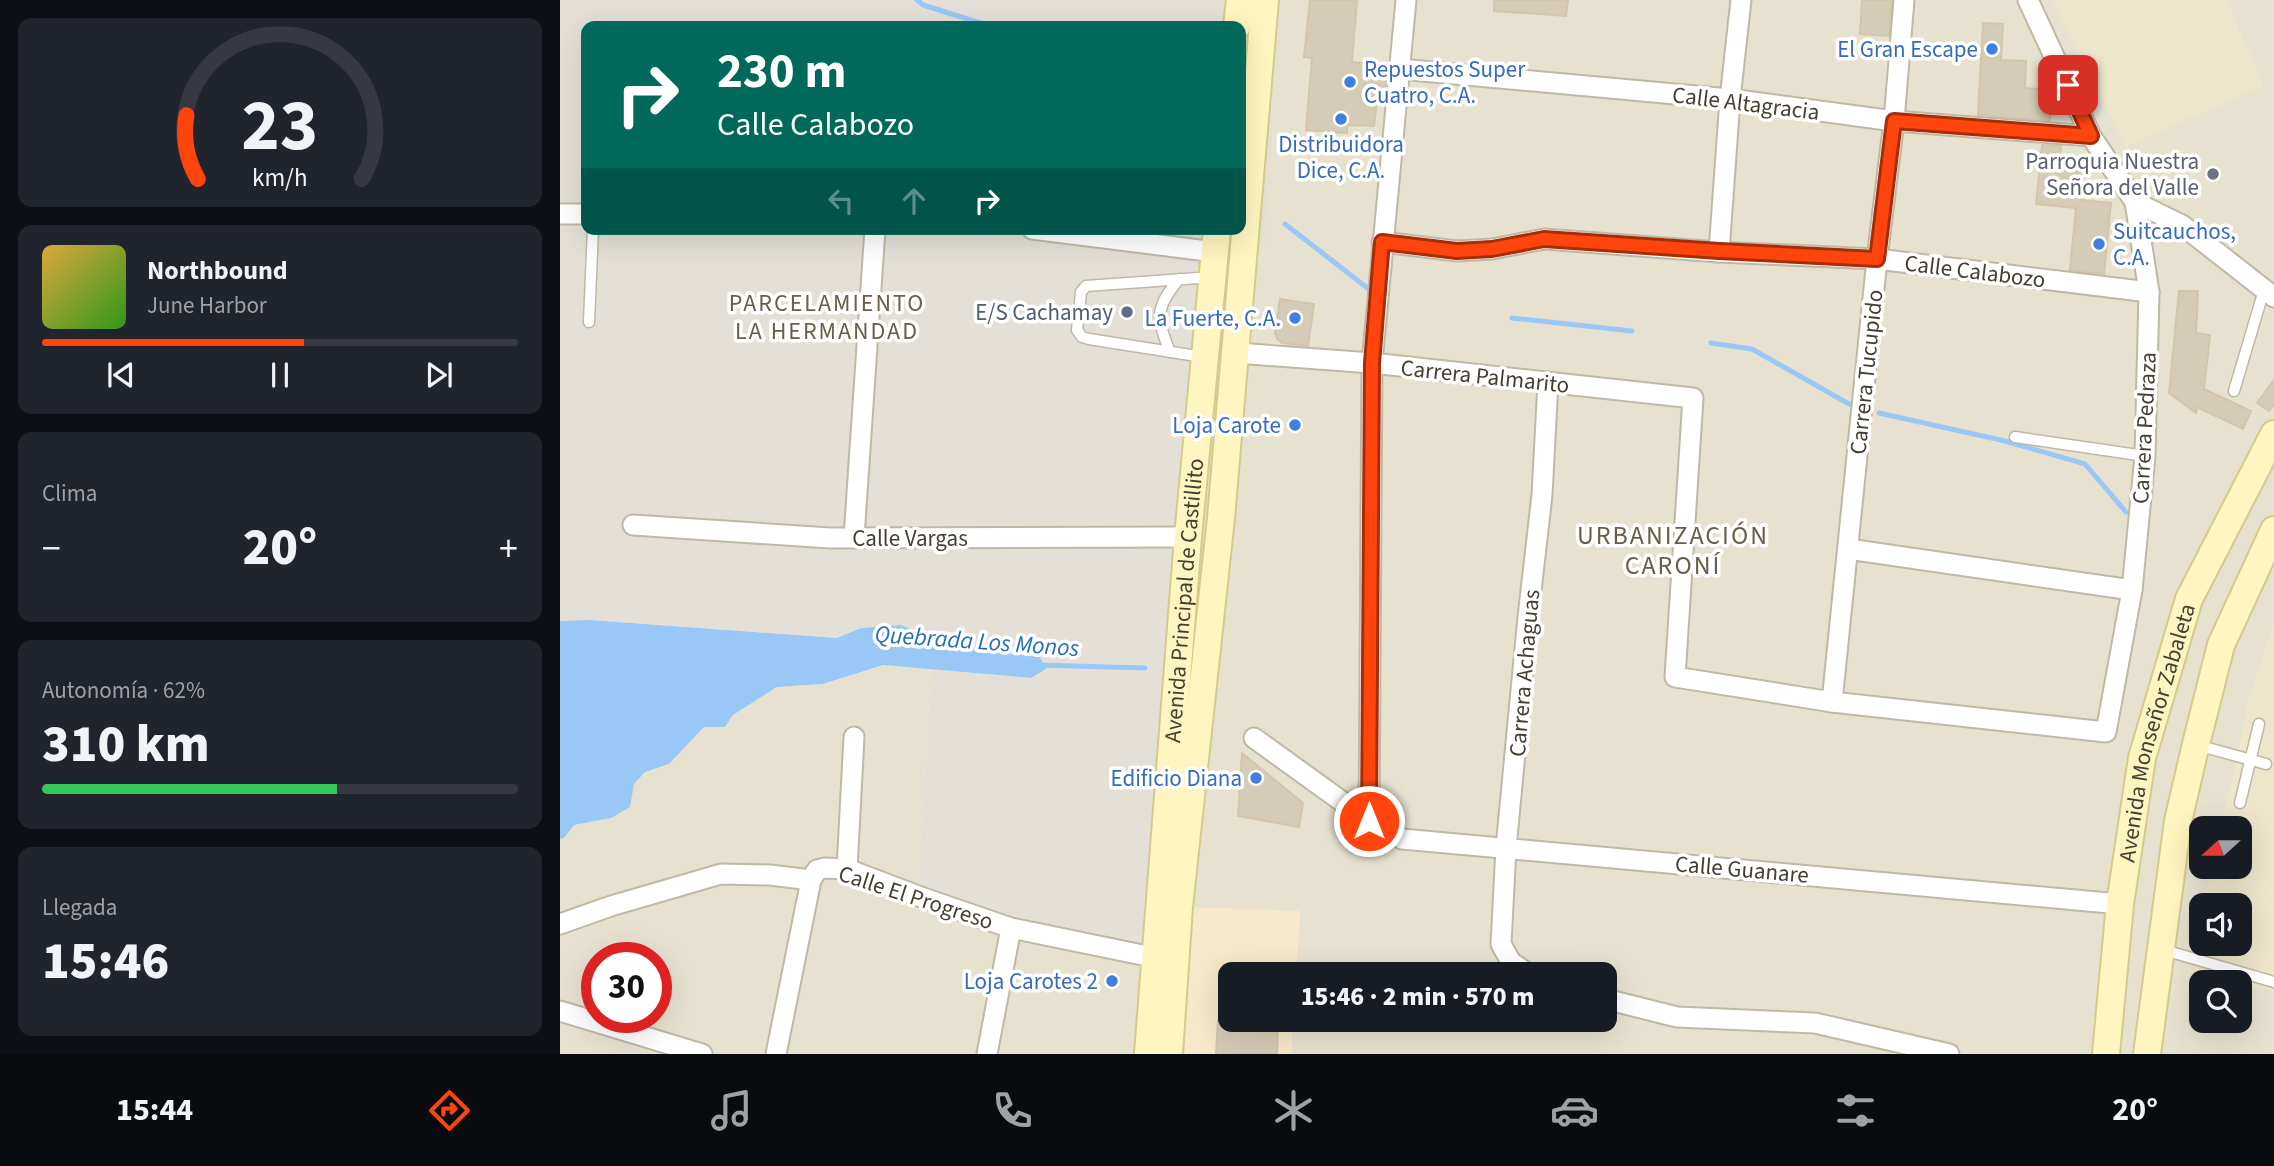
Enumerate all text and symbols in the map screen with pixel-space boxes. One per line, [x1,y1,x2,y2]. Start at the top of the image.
place label: El Gran Escape [1837,33,1978,66]
text: 230 m [717,37,846,107]
marker: El Gran Escape [1984,41,2000,57]
icon: right [602,49,693,140]
place label: Repuestos Super Cuatro, C.A. [1364,53,1526,112]
pin [2038,55,2098,115]
icon: arrive [2049,66,2087,104]
text: 23 [242,74,318,178]
marker: Repuestos Super Cuatro, C.A. [1342,74,1358,90]
street label: Calle Altagracia [1670,78,1821,129]
text: Calle Calabozo [717,102,914,148]
marker: Distribuidora Dice, C.A. [1333,111,1349,127]
place label: Distribuidora Dice, C.A. [1278,128,1404,187]
place label: Parroquia Nuestra Señora del Valle [2025,145,2199,204]
text: km/h [252,159,308,195]
marker: Parroquia Nuestra Señora del Valle [2205,166,2221,182]
icon: left [822,182,860,220]
icon: ahead [895,182,933,220]
icon: right [968,182,1006,220]
place label: Suitcauchos, C.A. [2113,215,2236,274]
marker: Suitcauchos, C.A. [2091,236,2107,252]
street label: Calle Calabozo [1903,246,2047,297]
text: Northbound [147,252,288,289]
district label: PARCELAMIENTO LA HERMANDAD [729,286,925,349]
street label: Carrera Tucupido [1841,288,1892,456]
text: June Harbor [147,289,267,322]
place label: E/S Cachamay [975,296,1113,329]
place label: La Fuerte, C.A. [1144,302,1281,335]
marker: E/S Cachamay [1119,304,1135,320]
marker: La Fuerte, C.A. [1287,310,1303,326]
street label: Carrera Palmarito [1399,351,1571,402]
street label: Carrera Pedraza [2124,351,2165,505]
icon: previous [102,356,140,394]
icon: pause [261,356,299,394]
icon: next [420,356,458,394]
place label: Loja Carote [1172,409,1281,442]
marker: Loja Carote [1287,417,1303,433]
street label: Avenida Principal de Castillito [1156,457,1212,744]
text: Clima [42,477,97,510]
text: 20° [243,511,317,585]
district label: URBANIZACIÓN CARONÍ [1577,517,1769,584]
text: − [42,522,61,576]
text: + [499,522,518,576]
street label: Calle Vargas [852,522,968,555]
street label: Carrera Achaguas [1501,588,1548,758]
street label: Avenida Monseñor Zabaleta [2111,599,2204,865]
water label: Quebrada Los Monos [874,617,1081,666]
text: Autonomía · 62% [42,674,205,707]
text: 310 km [42,708,210,782]
place label: Edificio Diana [1111,762,1242,795]
marker: Edificio Diana [1248,770,1264,786]
position arrow [1332,784,1406,858]
north arrow [2189,816,2252,878]
map controls [2189,816,2252,1033]
street label: Calle Guanare [1674,847,1810,892]
street label: Calle El Progreso [834,857,998,938]
text: Llegada [42,891,117,924]
button: sound [2189,893,2252,956]
text: 15:46 [42,925,169,999]
speed limit sign: 30 [581,942,672,1033]
place label: Loja Carotes 2 [964,965,1098,998]
button: search [2189,970,2252,1033]
marker: Loja Carotes 2 [1104,973,1120,989]
text: 15:46 · 2 min · 570 m [1301,978,1534,1015]
icon: directions [425,1086,474,1135]
icon: music [707,1086,756,1135]
icon: phone [988,1086,1037,1135]
icon: climate [1269,1086,1318,1135]
icon: car [1550,1086,1599,1135]
icon: filters [1831,1086,1880,1135]
text: 15:44 [116,1087,193,1133]
text: 20° [2112,1087,2158,1133]

